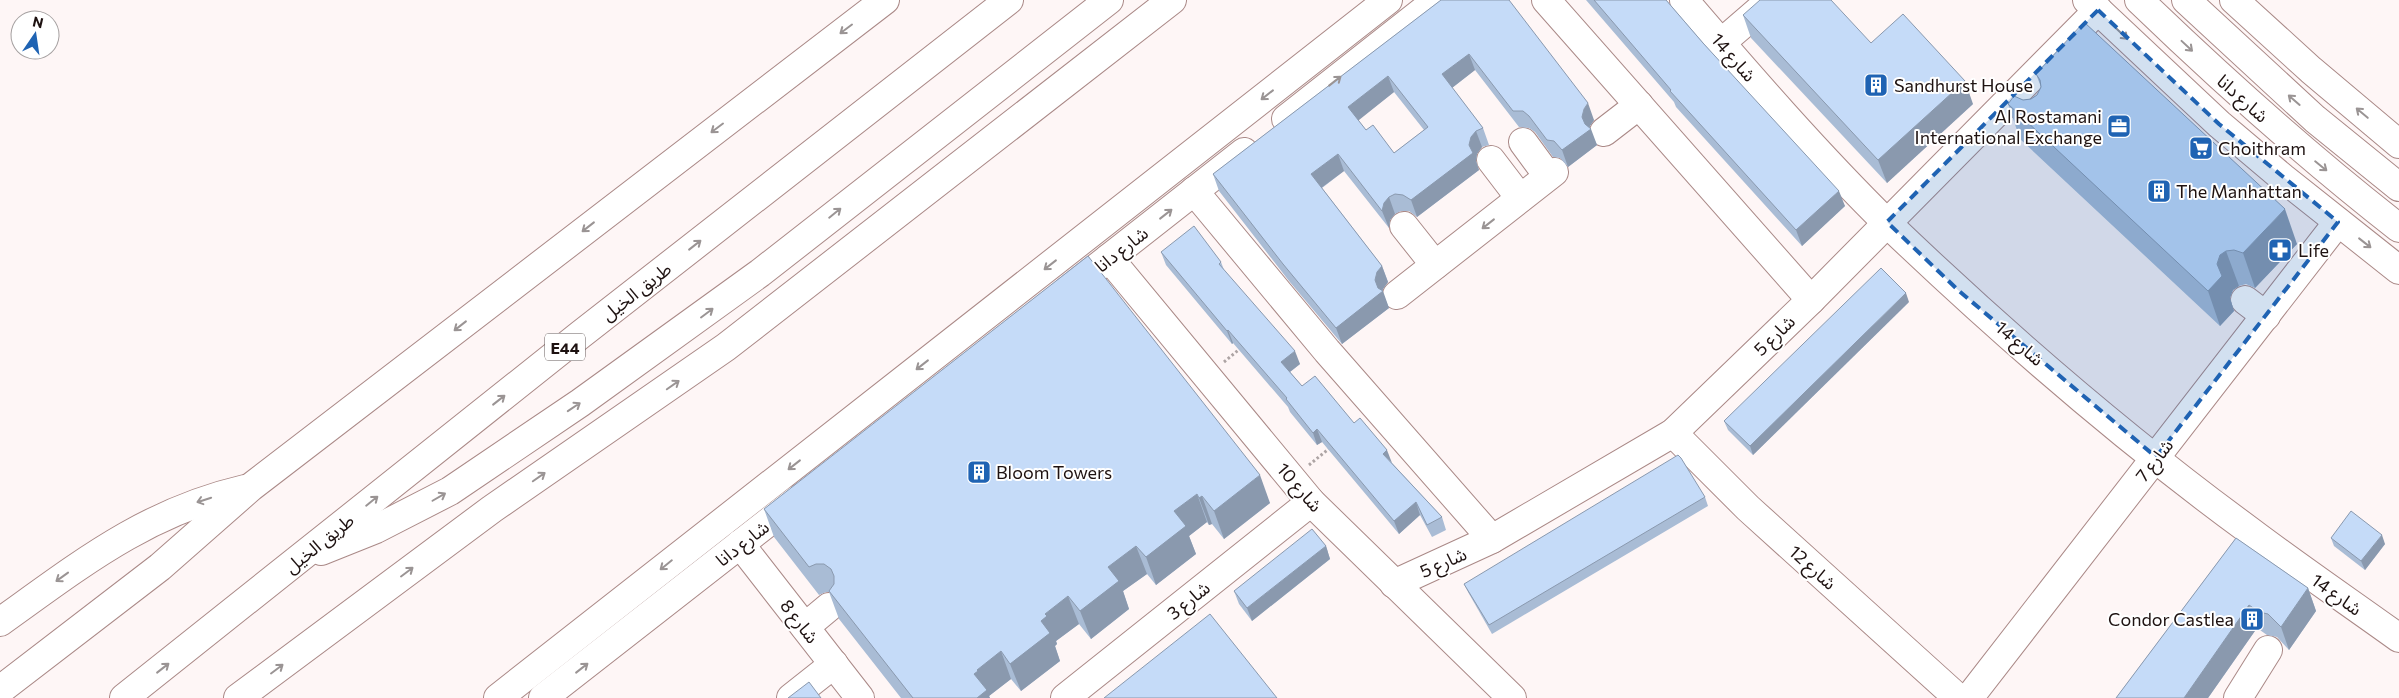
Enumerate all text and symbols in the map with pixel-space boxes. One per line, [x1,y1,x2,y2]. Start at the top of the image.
north arrow [10,10,60,60]
text: N [31,12,45,31]
one-way arrow [840,24,853,35]
street label: شارع 14 [1704,28,1761,88]
one-way arrow [2116,28,2129,40]
one-way arrow [2180,40,2193,52]
street label: شارع دانا [2210,69,2273,130]
building icon: Sandhurst House [1863,72,1889,98]
place label: Sandhurst House [1894,74,2033,96]
one-way arrow [1328,75,1341,86]
one-way arrow [1260,90,1274,100]
one-way arrow [2288,95,2301,106]
place label: Al Rostamani International Exchange [1915,105,2102,148]
one-way arrow [2355,107,2368,118]
office icon: Al Rostamani International Exchange [2106,113,2132,139]
one-way arrow [711,122,724,133]
supermarket icon: Choithram [2188,135,2214,161]
place label: Choithram [2218,137,2306,159]
one-way arrow [2314,160,2327,171]
building icon: The Manhattan [2146,178,2172,204]
place label: The Manhattan [2176,180,2302,202]
one-way arrow [828,208,841,219]
one-way arrow [1159,208,1172,219]
one-way arrow [1482,218,1495,229]
one-way arrow [582,221,595,232]
street label: شارع دانا [1090,221,1154,280]
pharmacy icon: Life [2267,237,2293,263]
one-way arrow [2358,237,2371,248]
one-way arrow [688,239,701,250]
place label: Life [2298,239,2329,261]
street label: طريق الخيل [597,257,676,326]
one-way arrow [1043,260,1057,270]
one-way arrow [700,307,713,318]
street label: شارع 5 [1749,310,1802,363]
street label: شارع 14 [1989,316,2049,373]
one-way arrow [454,321,467,332]
road number: E44 [545,334,585,361]
one-way arrow [915,360,929,370]
one-way arrow [665,379,679,390]
one-way arrow [492,394,505,405]
one-way arrow [567,402,581,412]
street label: شارع 7 [2131,434,2181,488]
street label: شارع 10 [1270,458,1327,519]
building icon: Bloom Towers [966,459,992,485]
one-way arrow [788,460,801,471]
place label: Bloom Towers [996,461,1112,483]
one-way arrow [532,472,546,482]
one-way arrow [431,492,446,501]
one-way arrow [365,495,378,506]
one-way arrow [197,496,213,506]
street label: طريق الخيل [280,509,359,578]
street label: شارع دانا [711,515,775,574]
street label: شارع 12 [1782,540,1841,597]
street label: شارع 5 [1416,542,1471,586]
one-way arrow [660,560,673,571]
one-way arrow [400,566,413,577]
street label: شارع 14 [2305,568,2367,623]
one-way arrow [55,572,69,582]
street label: شارع 3 [1162,576,1216,627]
street label: شارع 8 [773,595,824,650]
building icon: Condor Castlea [2239,606,2265,632]
place label: Condor Castlea [2108,608,2234,630]
one-way arrow [156,662,169,673]
one-way arrow [575,663,588,674]
one-way arrow [270,664,284,674]

